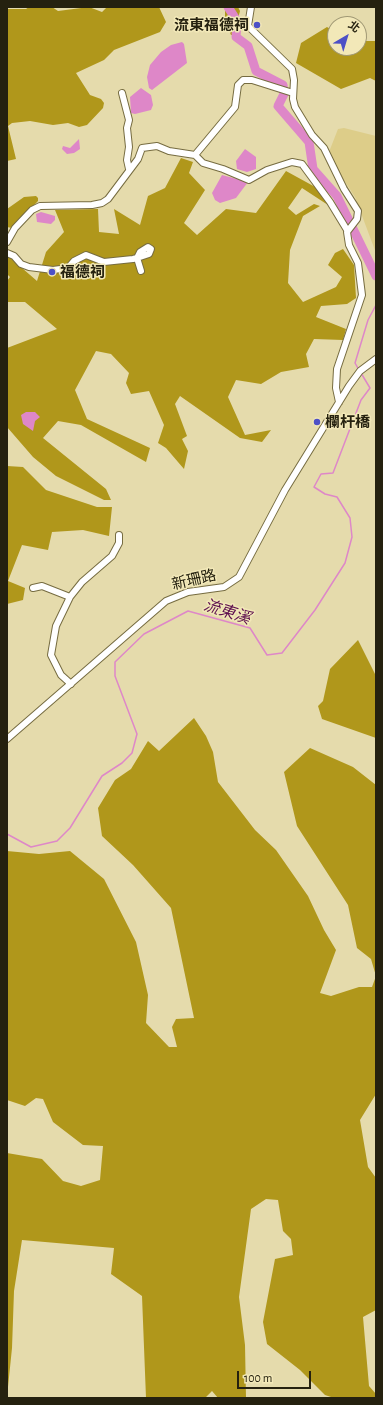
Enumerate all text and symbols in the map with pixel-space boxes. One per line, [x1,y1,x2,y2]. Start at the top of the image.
place label: 流東福德祠 [174,16,249,34]
north arrow [327,16,367,56]
text: 北 [346,19,362,35]
marker: 流東福德祠 [252,20,262,30]
place label: 福德祠 [60,263,105,281]
marker: 福德祠 [47,267,57,277]
place label: 欄杆橋 [325,413,370,431]
marker: 欄杆橋 [312,417,322,427]
street label: 新珊路 [170,566,218,594]
water label: 流東溪 [201,595,253,629]
scale bar [239,1363,313,1389]
text: 100 m [244,1372,272,1384]

